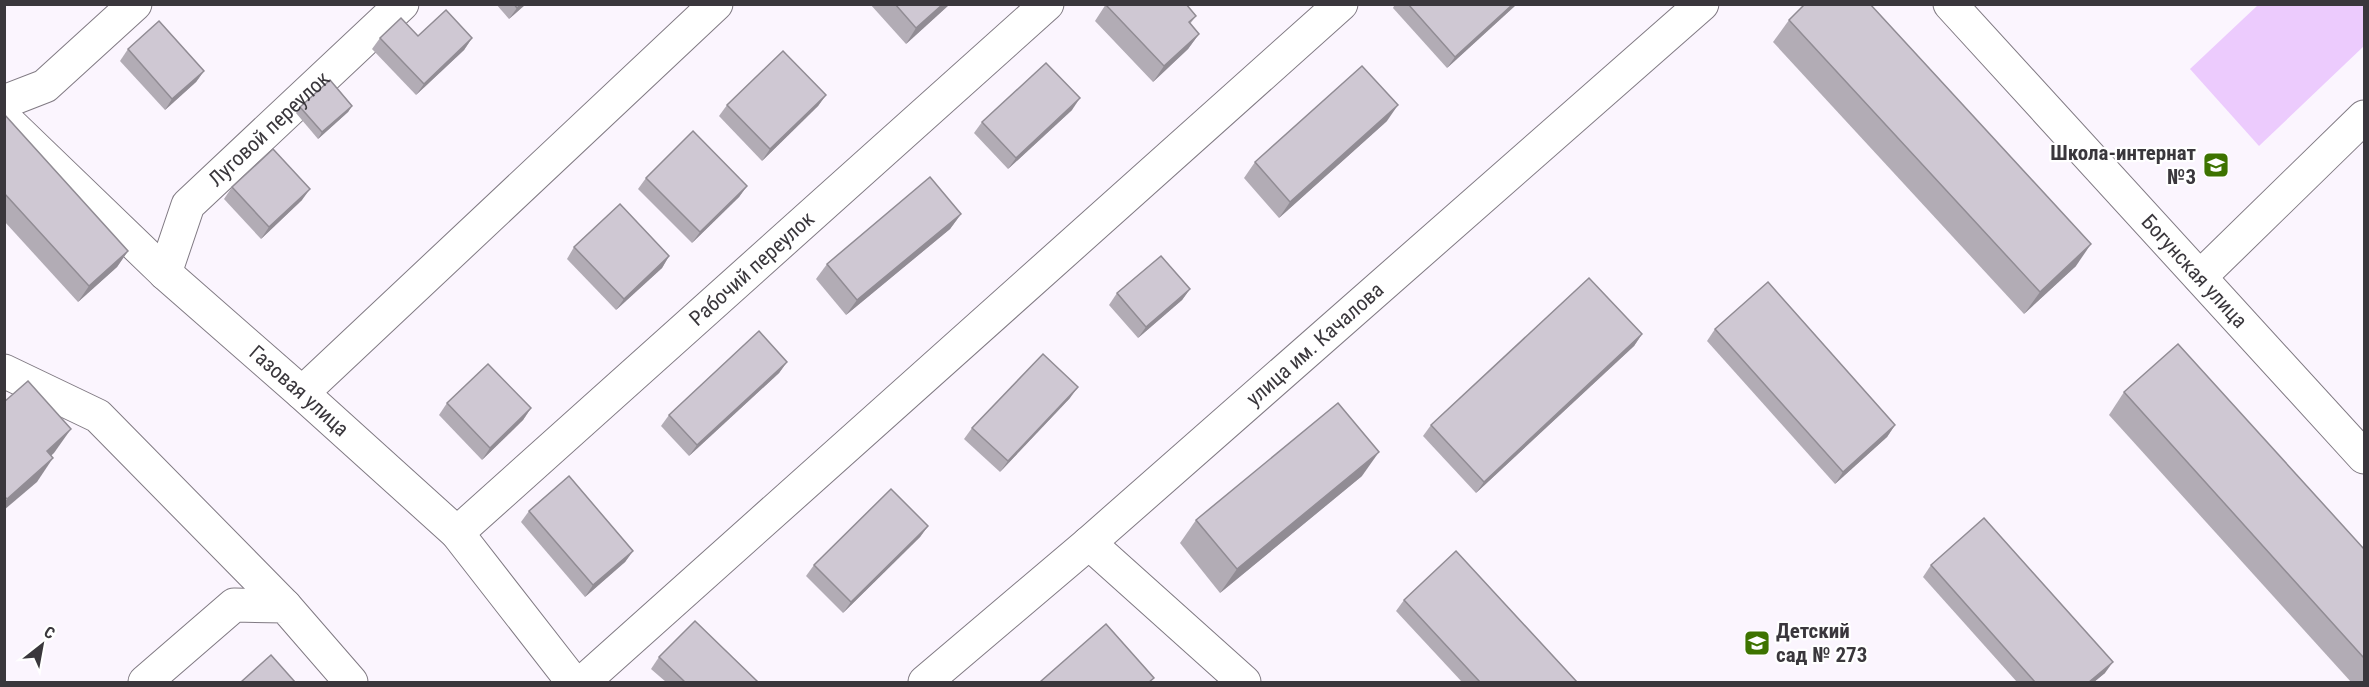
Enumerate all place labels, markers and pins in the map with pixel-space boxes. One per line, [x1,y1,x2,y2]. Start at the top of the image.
place label: Школа-интернат №3 [2050,141,2196,189]
school or university icon: Школа-интернат №3 [2201,150,2231,180]
place label: Детский сад № 273 [1776,619,1867,667]
school or university icon: Детский сад № 273 [1742,628,1772,658]

